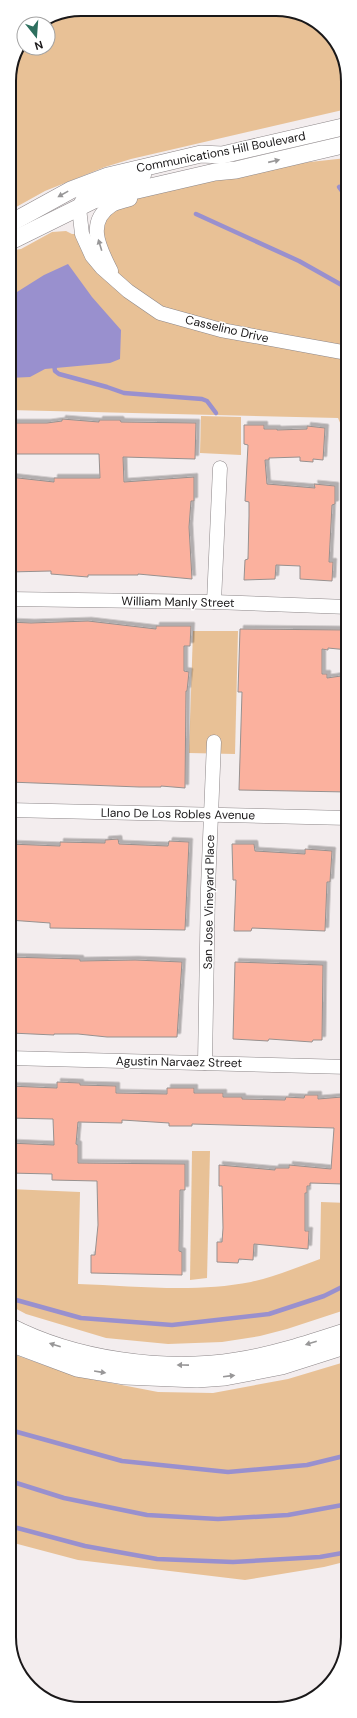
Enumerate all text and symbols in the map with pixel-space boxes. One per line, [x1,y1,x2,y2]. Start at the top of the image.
north arrow [16,16,56,56]
text: N [33,38,45,53]
street label: Communications Hill Boulevard [135,128,307,176]
one-way arrow [268,158,281,164]
one-way arrow [58,191,69,197]
one-way arrow [97,239,103,251]
street label: Casselino Drive [184,312,270,346]
street label: William Manly Street [121,593,235,611]
street label: Llano De Los Robles Avenue [101,805,255,823]
street label: San Jose Vineyard Place [200,834,218,969]
street label: Agustin Narvaez Street [116,1053,243,1071]
one-way arrow [304,1340,316,1346]
one-way arrow [49,1341,61,1347]
one-way arrow [176,1362,189,1368]
one-way arrow [94,1369,106,1375]
one-way arrow [223,1373,235,1379]

